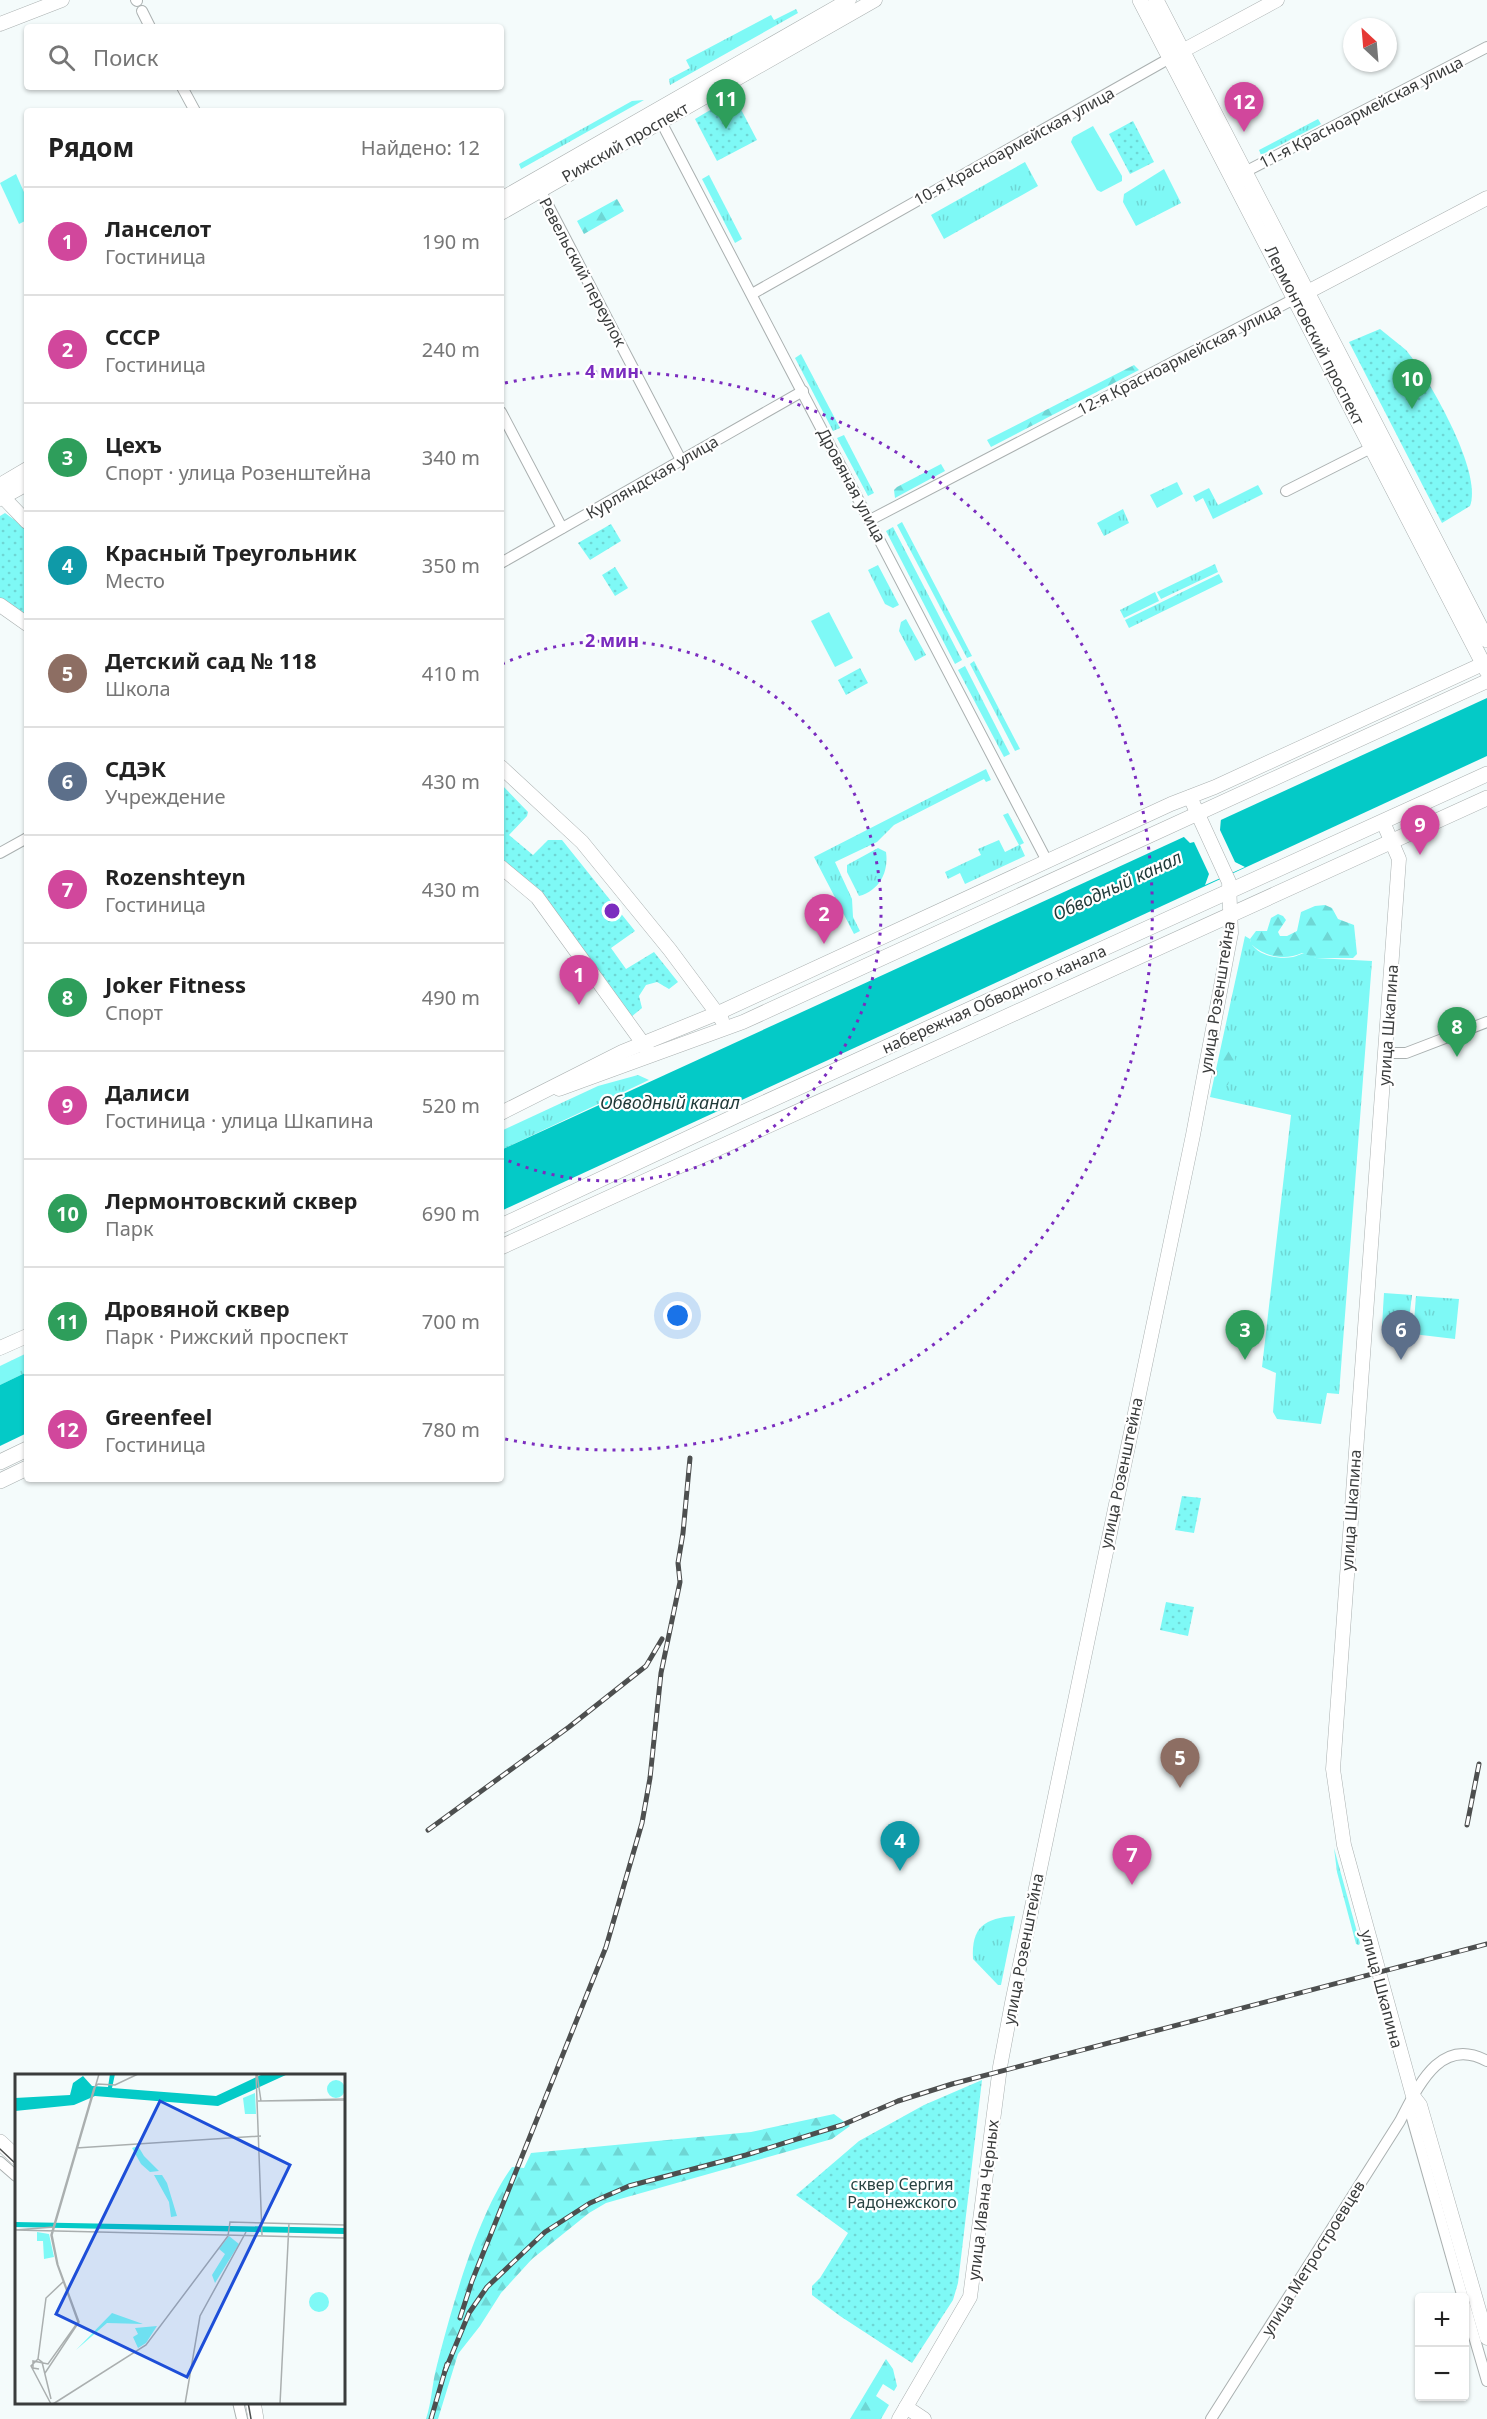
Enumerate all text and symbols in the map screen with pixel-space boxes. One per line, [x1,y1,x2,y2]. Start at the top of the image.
north arrow [1343,18,1397,72]
search box [24,24,504,90]
icon: search [45,41,78,74]
text: Поиск [93,42,158,72]
street label: 11-я Красноармейская улица [1255,51,1467,173]
pin: 11 [706,80,746,129]
street label: 10-я Красноармейская улица [910,82,1118,210]
pin: 12 [1224,82,1264,132]
street label: Рижский проспект [558,96,693,187]
text: Рядом [48,129,134,165]
text: Найдено: 12 [361,134,480,161]
street label: Ревельский переулок [534,194,632,351]
text: Ланселот [105,213,211,243]
text: 1 [62,228,73,255]
text: 190 m [422,228,480,255]
street label: Лермонтовский проспект [1260,241,1370,429]
text: Гостиница [105,243,206,270]
street label: 12-я Красноармейская улица [1073,298,1285,420]
text: СССР [105,321,160,351]
text: 2 [62,336,73,363]
text: 240 m [422,336,480,363]
text: Гостиница [105,351,206,378]
text: 4 мин [585,359,639,383]
pin: 10 [1392,360,1432,409]
street label: Дровяная улица [813,424,891,546]
text: Цехъ [105,429,162,459]
street label: Курляндская улица [582,430,722,524]
text: 3 [62,444,73,471]
text: 340 m [422,444,480,471]
text: Спорт · улица Розенштейна [105,459,371,486]
text: Красный Треугольник [105,537,357,567]
text: 4 [62,552,73,579]
text: 350 m [422,552,480,579]
text: Место [105,567,165,594]
text: 2 мин [585,628,639,652]
text: Детский сад № 118 [105,645,317,675]
text: 5 [62,660,73,687]
text: 410 m [422,660,480,687]
text: Школа [105,675,171,702]
text: СДЭК [105,753,166,783]
text: 6 [62,768,73,795]
text: 430 m [422,768,480,795]
text: Учреждение [105,783,226,810]
pin: 9 [1400,806,1440,855]
water label: Обводный канал [1049,845,1185,925]
text: Rozenshteyn [105,861,246,891]
text: 7 [62,876,73,903]
text: 430 m [422,876,480,903]
text: Гостиница [105,891,206,918]
pin: 2 [804,894,844,944]
centre of rings [602,901,622,921]
street label: улица Розенштейна [1194,919,1240,1075]
street label: набережная Обводного канала [878,939,1110,1059]
pin: 1 [560,956,598,1005]
street label: улица Шкапина [1373,964,1403,1086]
text: Joker Fitness [105,969,246,999]
text: 8 [62,984,73,1011]
text: 490 m [422,984,480,1011]
text: Спорт [105,999,163,1026]
pin: 8 [1438,1008,1476,1057]
text: Далиси [105,1077,190,1107]
water label: Обводный канал [600,1090,740,1114]
text: 9 [62,1092,73,1119]
text: 520 m [422,1092,480,1119]
text: Гостиница · улица Шкапина [105,1107,374,1134]
text: Лермонтовский сквер [105,1185,358,1215]
text: 10 [56,1200,79,1227]
text: 690 m [422,1200,480,1227]
text: Парк [105,1215,154,1242]
text: Дровяной сквер [105,1293,290,1323]
your location [663,1301,692,1330]
text: 11 [56,1308,79,1335]
text: 700 m [422,1308,480,1335]
pin: 3 [1226,1310,1264,1360]
pin: 6 [1382,1310,1420,1360]
text: Парк · Рижский проспект [105,1323,348,1350]
street label: улица Розенштейна [1094,1395,1148,1551]
text: Greenfeel [105,1401,212,1431]
text: 12 [56,1416,79,1443]
text: 780 m [422,1416,480,1443]
text: Гостиница [105,1431,206,1458]
street label: улица Шкапина [1336,1449,1366,1571]
pin: 5 [1160,1738,1200,1788]
pin: 4 [880,1822,920,1871]
pin: 7 [1112,1836,1152,1885]
street label: улица Розенштейна [998,1871,1048,2027]
street label: улица Шкапина [1356,1927,1408,2051]
inset map [15,2074,345,2404]
street label: улица Ивана Черных [962,2118,1004,2282]
park label: сквер Сергия Радонежского [847,2173,957,2213]
street label: улица Метростроевцев [1256,2176,1370,2340]
map controls [1415,2293,1469,2401]
button: + [1415,2293,1469,2347]
button: − [1415,2347,1469,2401]

